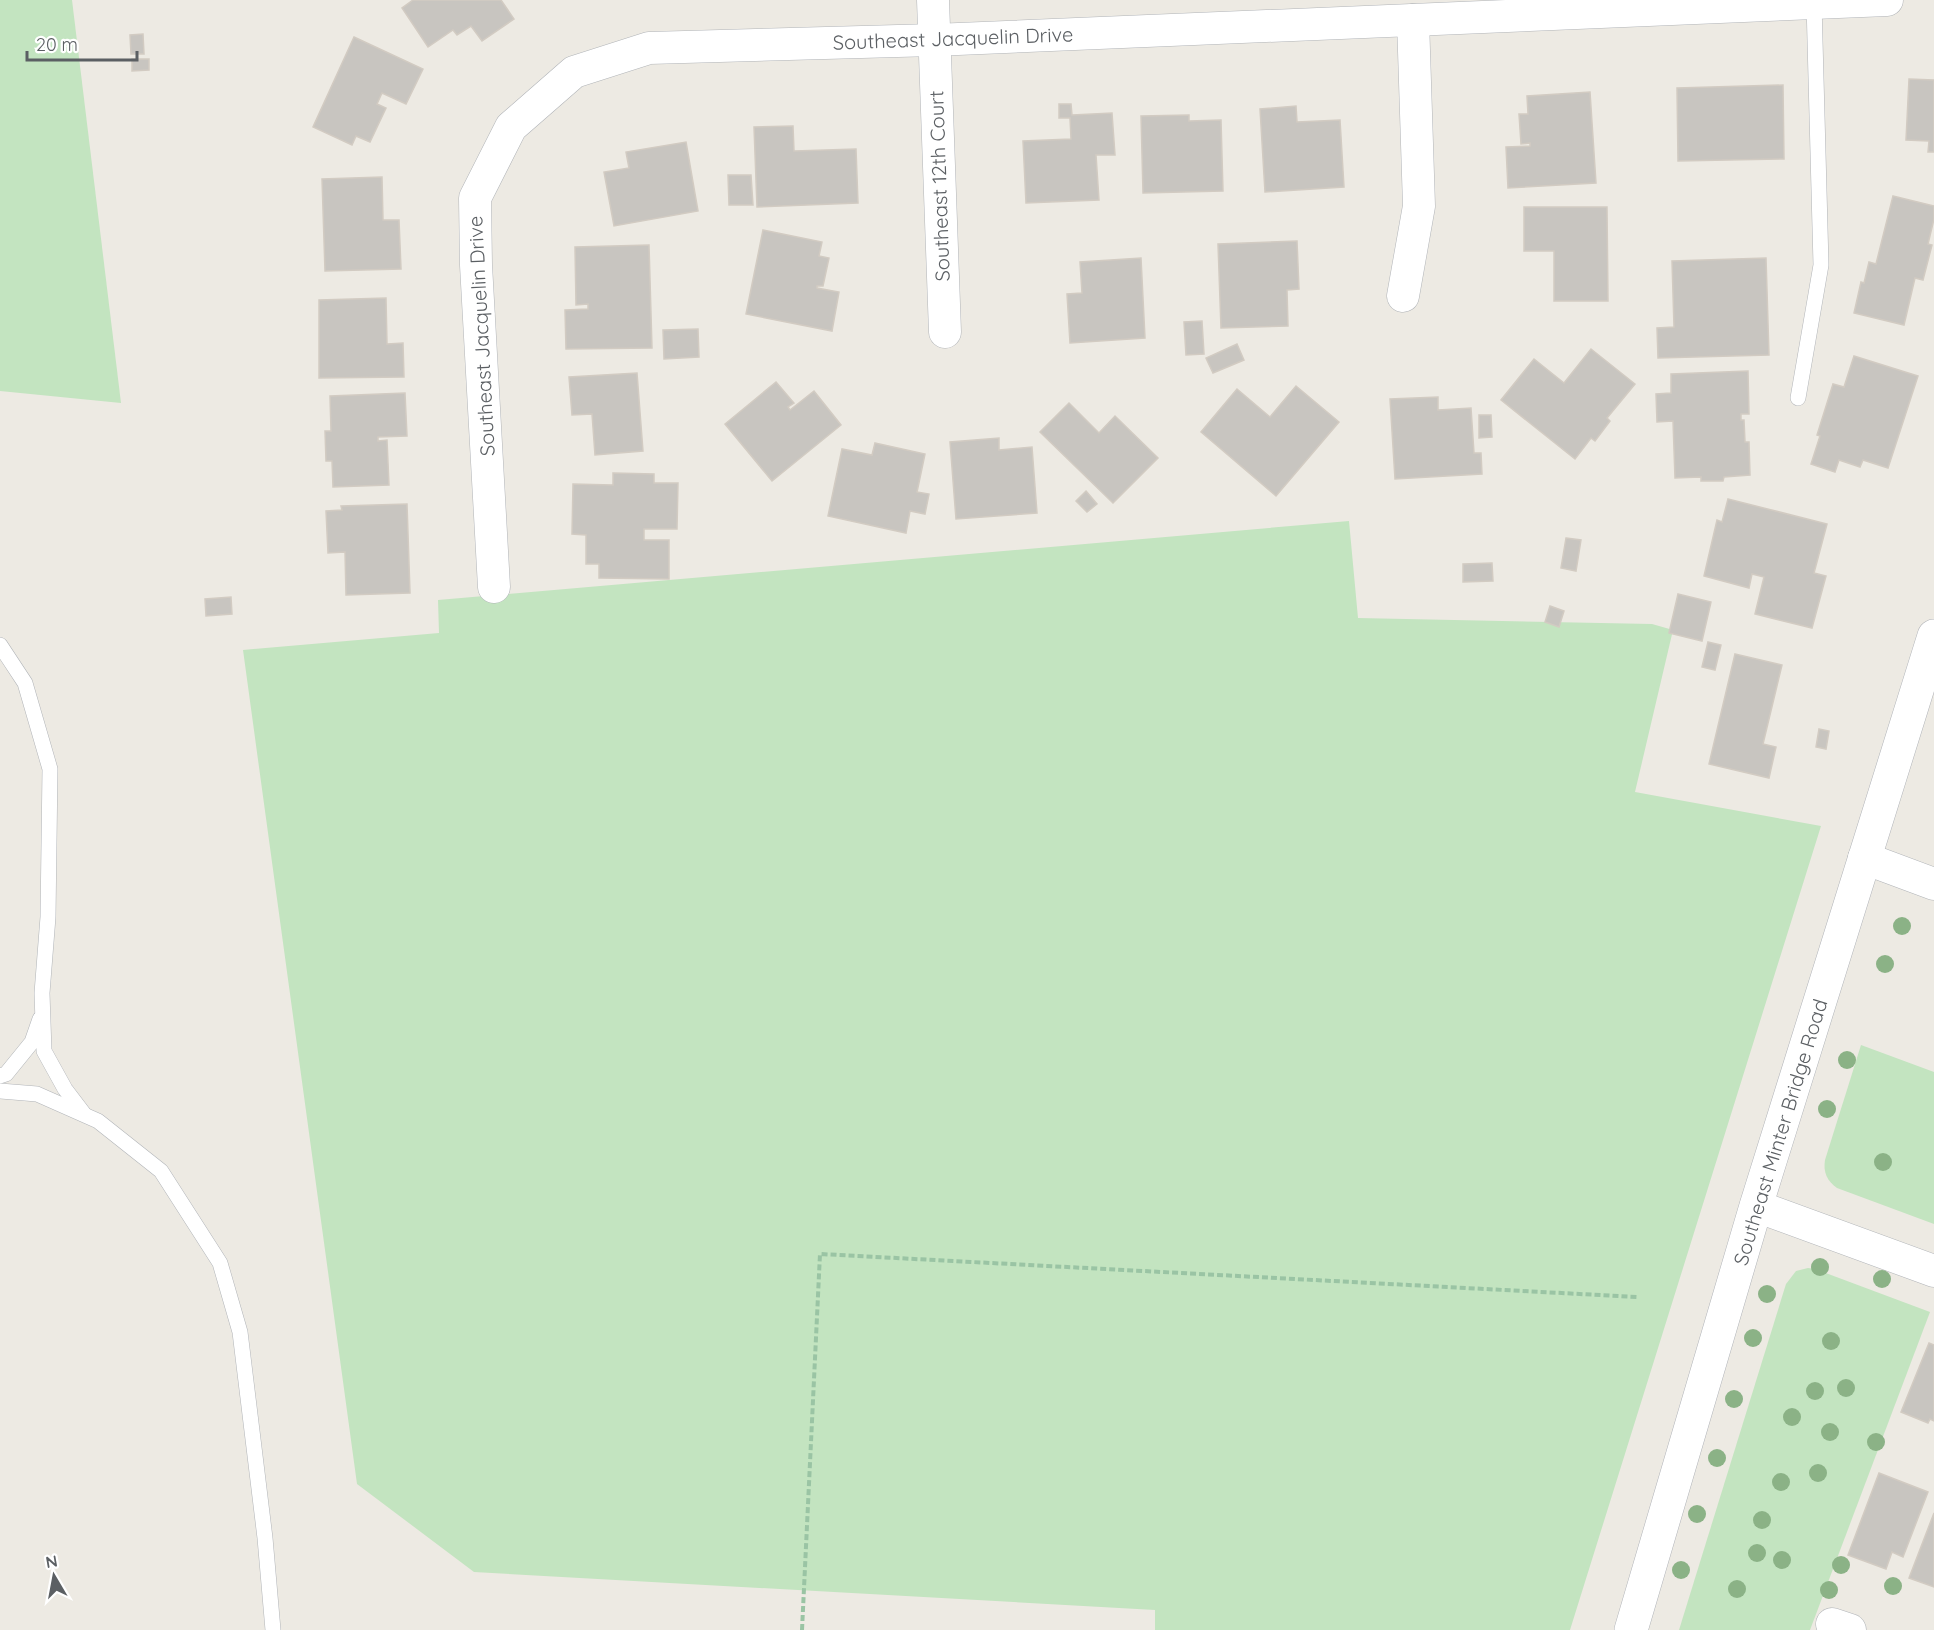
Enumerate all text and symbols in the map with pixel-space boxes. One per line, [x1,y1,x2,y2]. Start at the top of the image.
street label: Southeast Jacquelin Drive [832,21,1074,55]
scale bar [27,24,136,62]
text: 20 m [36,33,78,56]
street label: Southeast 12th Court [923,90,955,282]
street label: Southeast Jacquelin Drive [462,215,500,457]
street label: Southeast Minter Bridge Road [1728,996,1832,1268]
north arrow [24,1546,84,1606]
text: N [44,1550,59,1572]

